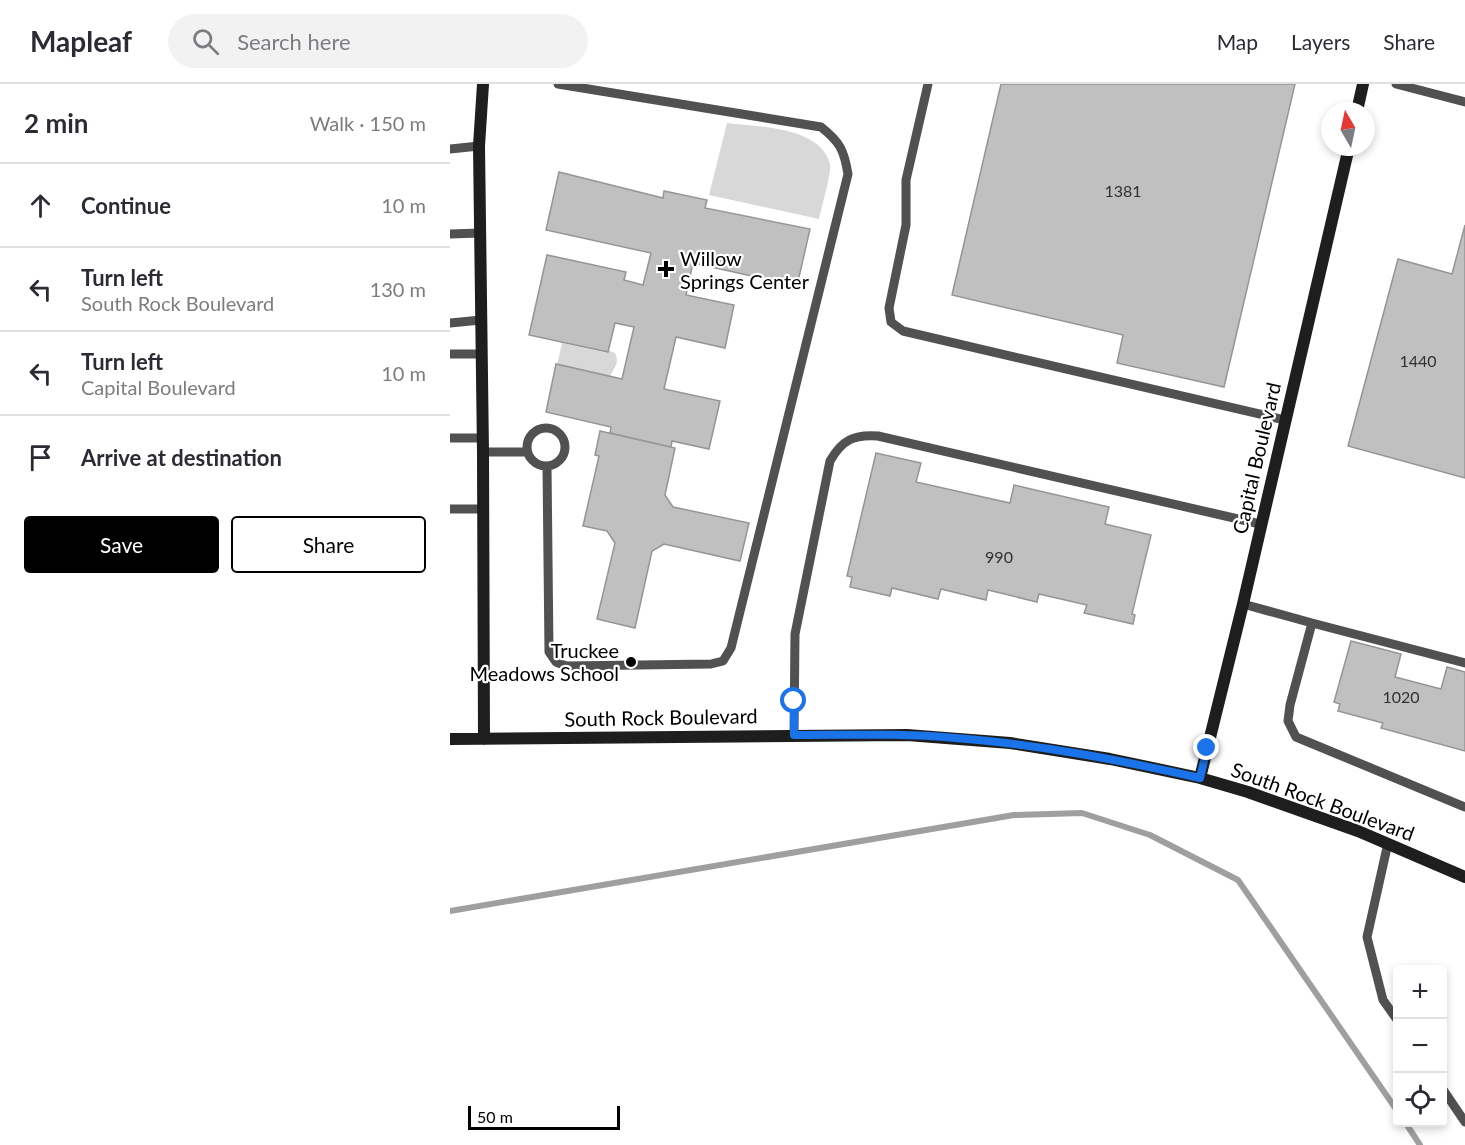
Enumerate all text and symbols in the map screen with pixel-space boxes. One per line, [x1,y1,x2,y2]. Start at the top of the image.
search box [168,14,588,68]
text: Mapleaf [30,24,132,58]
icon: search [189,25,222,58]
text: Search here [237,28,351,55]
text: Map [1217,29,1258,54]
text: Layers [1291,29,1350,54]
text: Share [1383,29,1435,54]
north arrow [1321,102,1375,156]
text: 2 min [24,107,88,139]
text: Walk · 150 m [310,111,426,135]
house number: 1381 [1104,181,1142,200]
icon: ahead [24,189,57,222]
text: Continue [81,192,171,219]
text: 10 m [381,193,426,217]
place label: Willow Springs Center [680,246,810,293]
marker: Willow Springs Center [657,260,675,278]
text: Turn left [81,264,163,291]
icon: left [24,273,57,306]
text: 130 m [370,277,426,301]
text: South Rock Boulevard [81,291,274,315]
text: Turn left [81,348,163,375]
house number: 1440 [1399,351,1437,370]
icon: left [24,357,57,390]
text: 10 m [381,361,426,385]
text: Capital Boulevard [81,375,236,399]
street label: Capital Boulevard [1227,380,1285,536]
icon: arrive [24,441,57,474]
text: Arrive at destination [81,444,282,471]
button: Save [24,516,219,573]
button: Share [231,516,426,573]
house number: 990 [985,547,1013,566]
place label: Truckee Meadows School [470,638,619,685]
marker: Truckee Meadows School [624,655,638,669]
route start [780,687,806,713]
house number: 1020 [1382,687,1420,706]
street label: South Rock Boulevard [564,703,758,731]
route end [1193,734,1219,760]
street label: South Rock Boulevard [1228,757,1418,845]
map controls [1393,965,1447,1127]
button: + [1393,965,1447,1019]
button: − [1393,1019,1447,1073]
button: locate [1393,1073,1447,1127]
scale bar [468,1103,620,1130]
text: 50 m [477,1107,513,1126]

